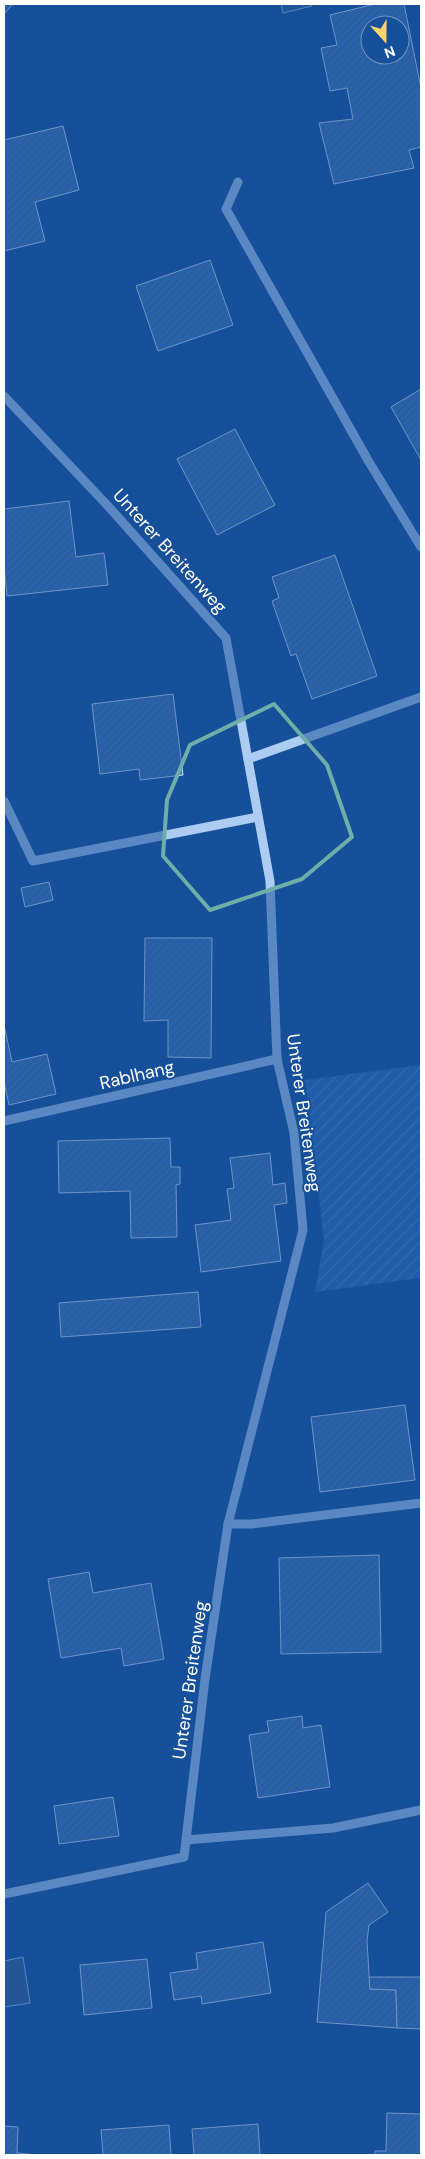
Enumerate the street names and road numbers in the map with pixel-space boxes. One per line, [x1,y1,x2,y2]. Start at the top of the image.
street label: Unterer Breitenweg [108,484,232,618]
street label: Unterer Breitenweg [281,1032,327,1194]
street label: Rablhang [97,1055,177,1095]
street label: Unterer Breitenweg [167,1599,213,1761]

